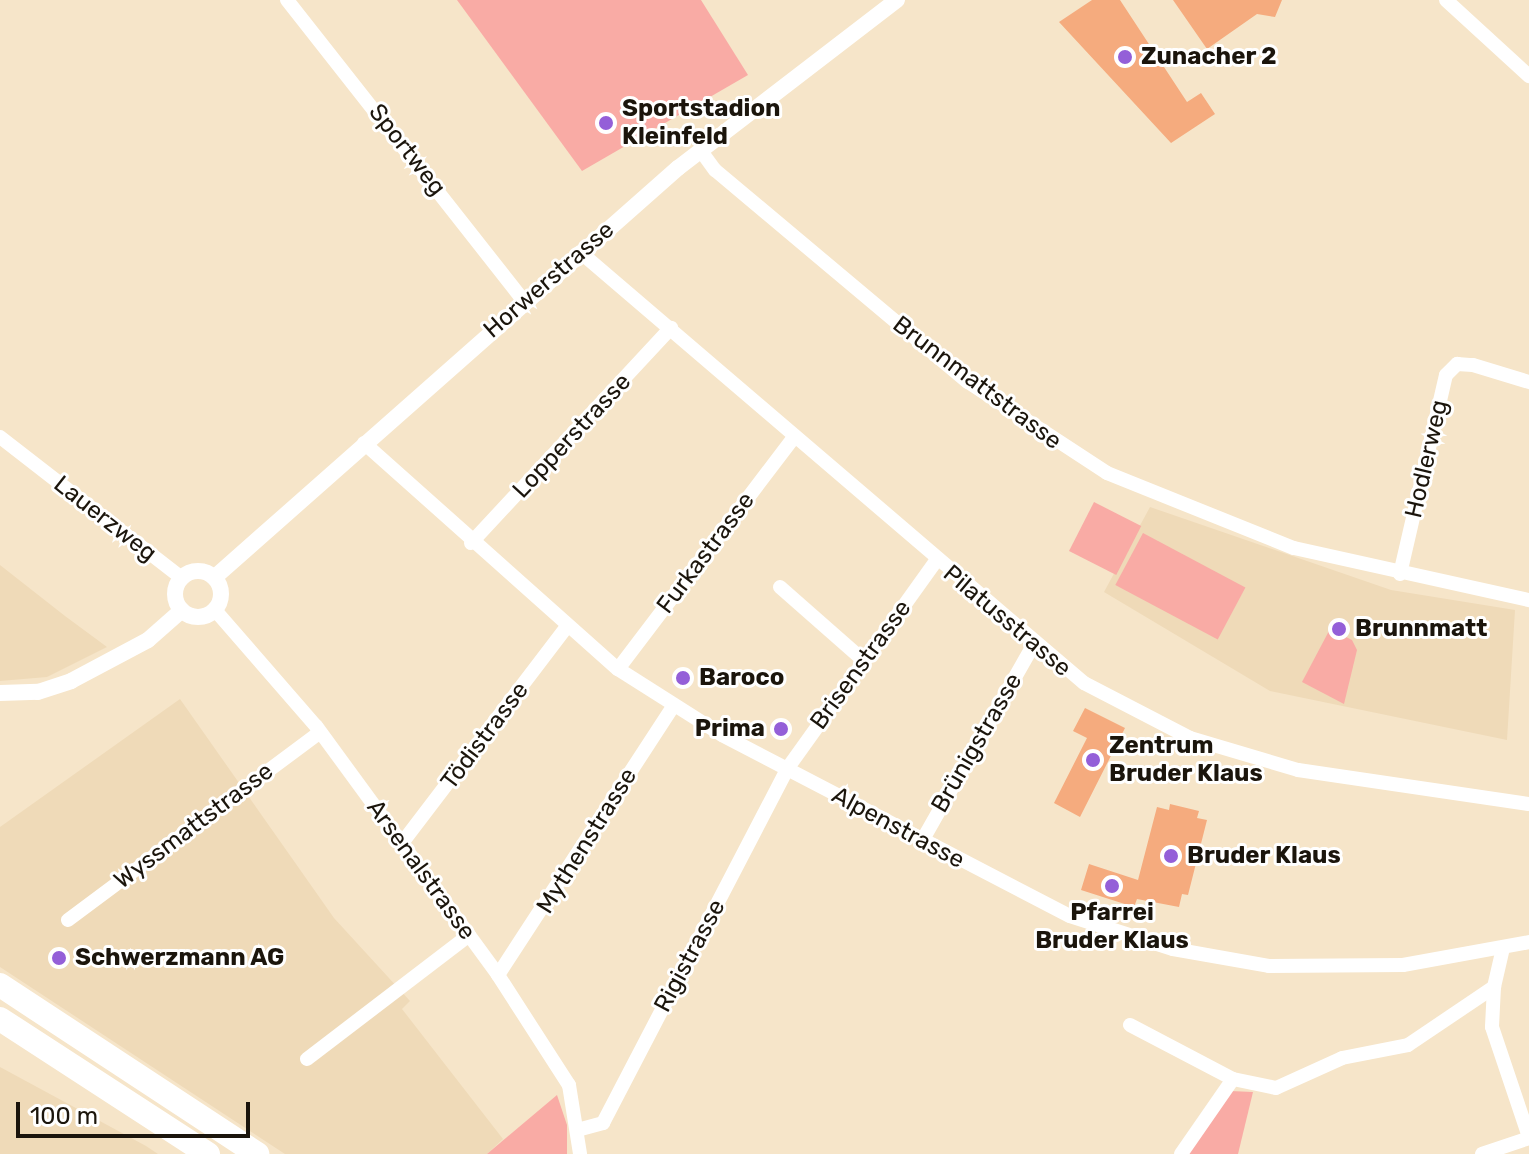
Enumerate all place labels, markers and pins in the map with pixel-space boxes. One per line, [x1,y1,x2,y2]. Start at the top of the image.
place label: Zunacher 2 [1141,43,1277,71]
marker: Zunacher 2 [1116,48,1134,66]
place label: Sportstadion Kleinfeld [622,95,781,151]
marker: Sportstadion Kleinfeld [597,114,615,132]
place label: Brunnmatt [1355,615,1487,643]
marker: Brunnmatt [1330,620,1348,638]
place label: Baroco [699,664,784,692]
marker: Baroco [674,669,692,687]
place label: Prima [695,715,765,743]
marker: Prima [772,720,790,738]
place label: Zentrum Bruder Klaus [1109,732,1263,788]
marker: Zentrum Bruder Klaus [1084,751,1102,769]
place label: Bruder Klaus [1187,842,1341,870]
marker: Bruder Klaus [1162,847,1180,865]
marker: Pfarrei Bruder Klaus [1103,877,1121,895]
place label: Pfarrei Bruder Klaus [1035,899,1189,955]
place label: Schwerzmann AG [75,944,285,972]
marker: Schwerzmann AG [50,949,68,967]

